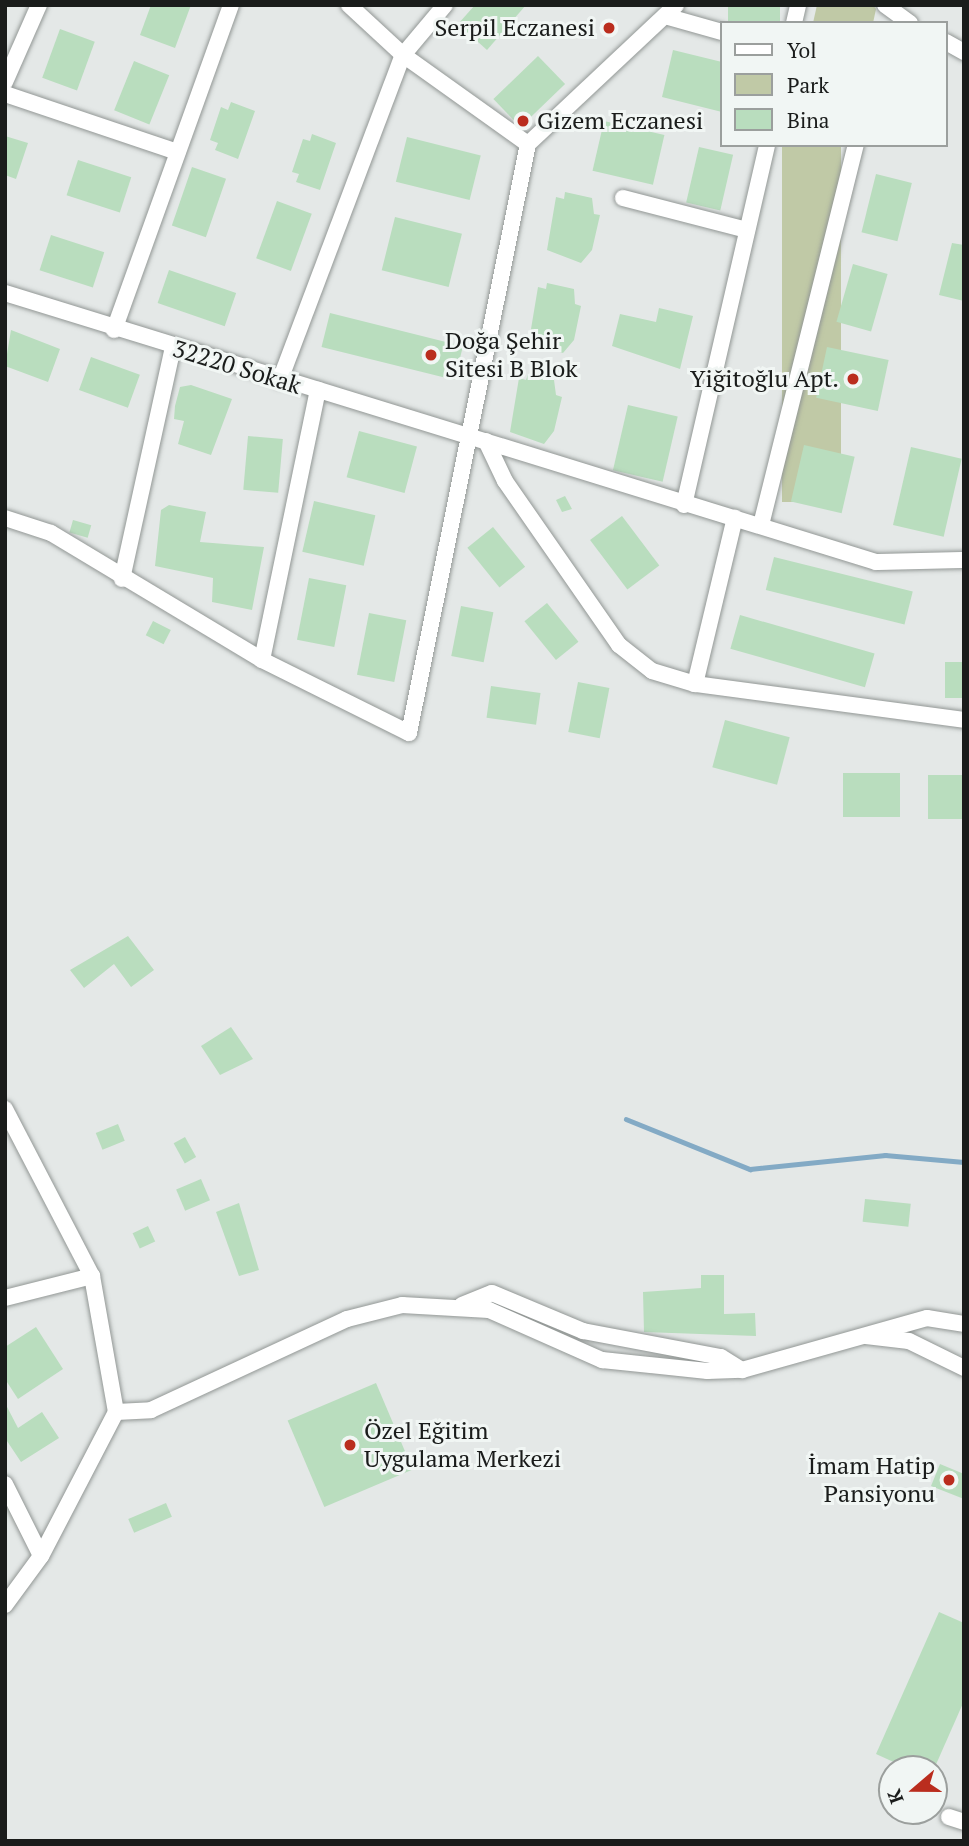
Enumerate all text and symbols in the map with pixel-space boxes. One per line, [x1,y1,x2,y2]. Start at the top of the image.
place label: Serpil Eczanesi [434,14,595,42]
marker: Serpil Eczanesi [601,20,617,36]
legend [720,21,948,147]
text: Yol [787,36,817,64]
text: Park [787,71,829,99]
text: Bina [787,106,829,134]
place label: Gizem Eczanesi [537,107,703,135]
marker: Gizem Eczanesi [515,113,531,129]
place label: Doğa Şehir Sitesi B Blok [445,327,578,383]
street label: 32220 Sokak [169,334,305,400]
marker: Doğa Şehir Sitesi B Blok [423,347,439,363]
place label: Yiğitoğlu Apt. [690,365,839,393]
marker: Yiğitoğlu Apt. [845,371,861,387]
place label: Özel Eğitim Uygulama Merkezi [364,1417,561,1473]
marker: Özel Eğitim Uygulama Merkezi [342,1437,358,1453]
place label: İmam Hatip Pansiyonu [808,1452,935,1508]
marker: İmam Hatip Pansiyonu [941,1472,957,1488]
north arrow [878,1755,948,1825]
text: K [881,1786,909,1807]

